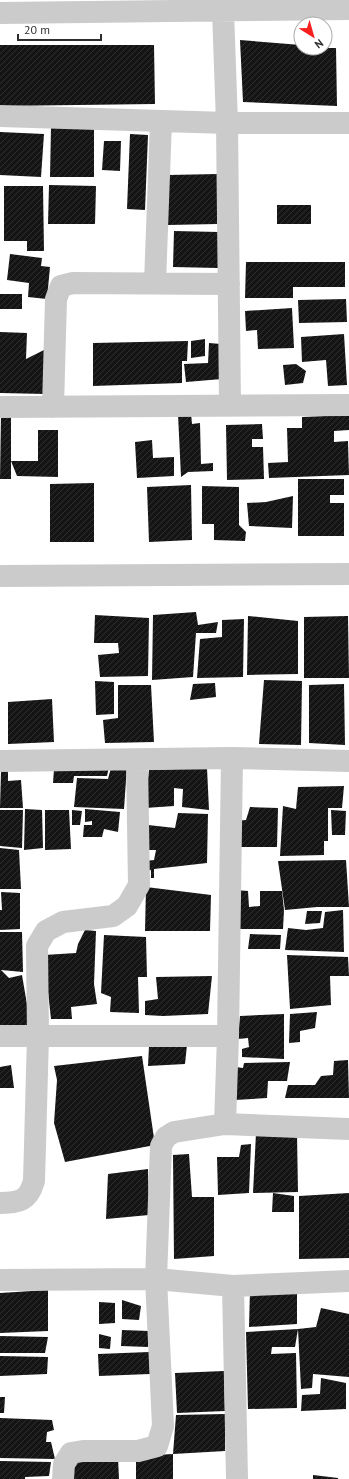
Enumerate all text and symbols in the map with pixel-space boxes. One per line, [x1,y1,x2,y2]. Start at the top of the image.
scale bar [18,16,101,42]
north arrow [293,16,333,56]
text: 20 m [24,22,50,37]
text: N [312,36,326,52]

